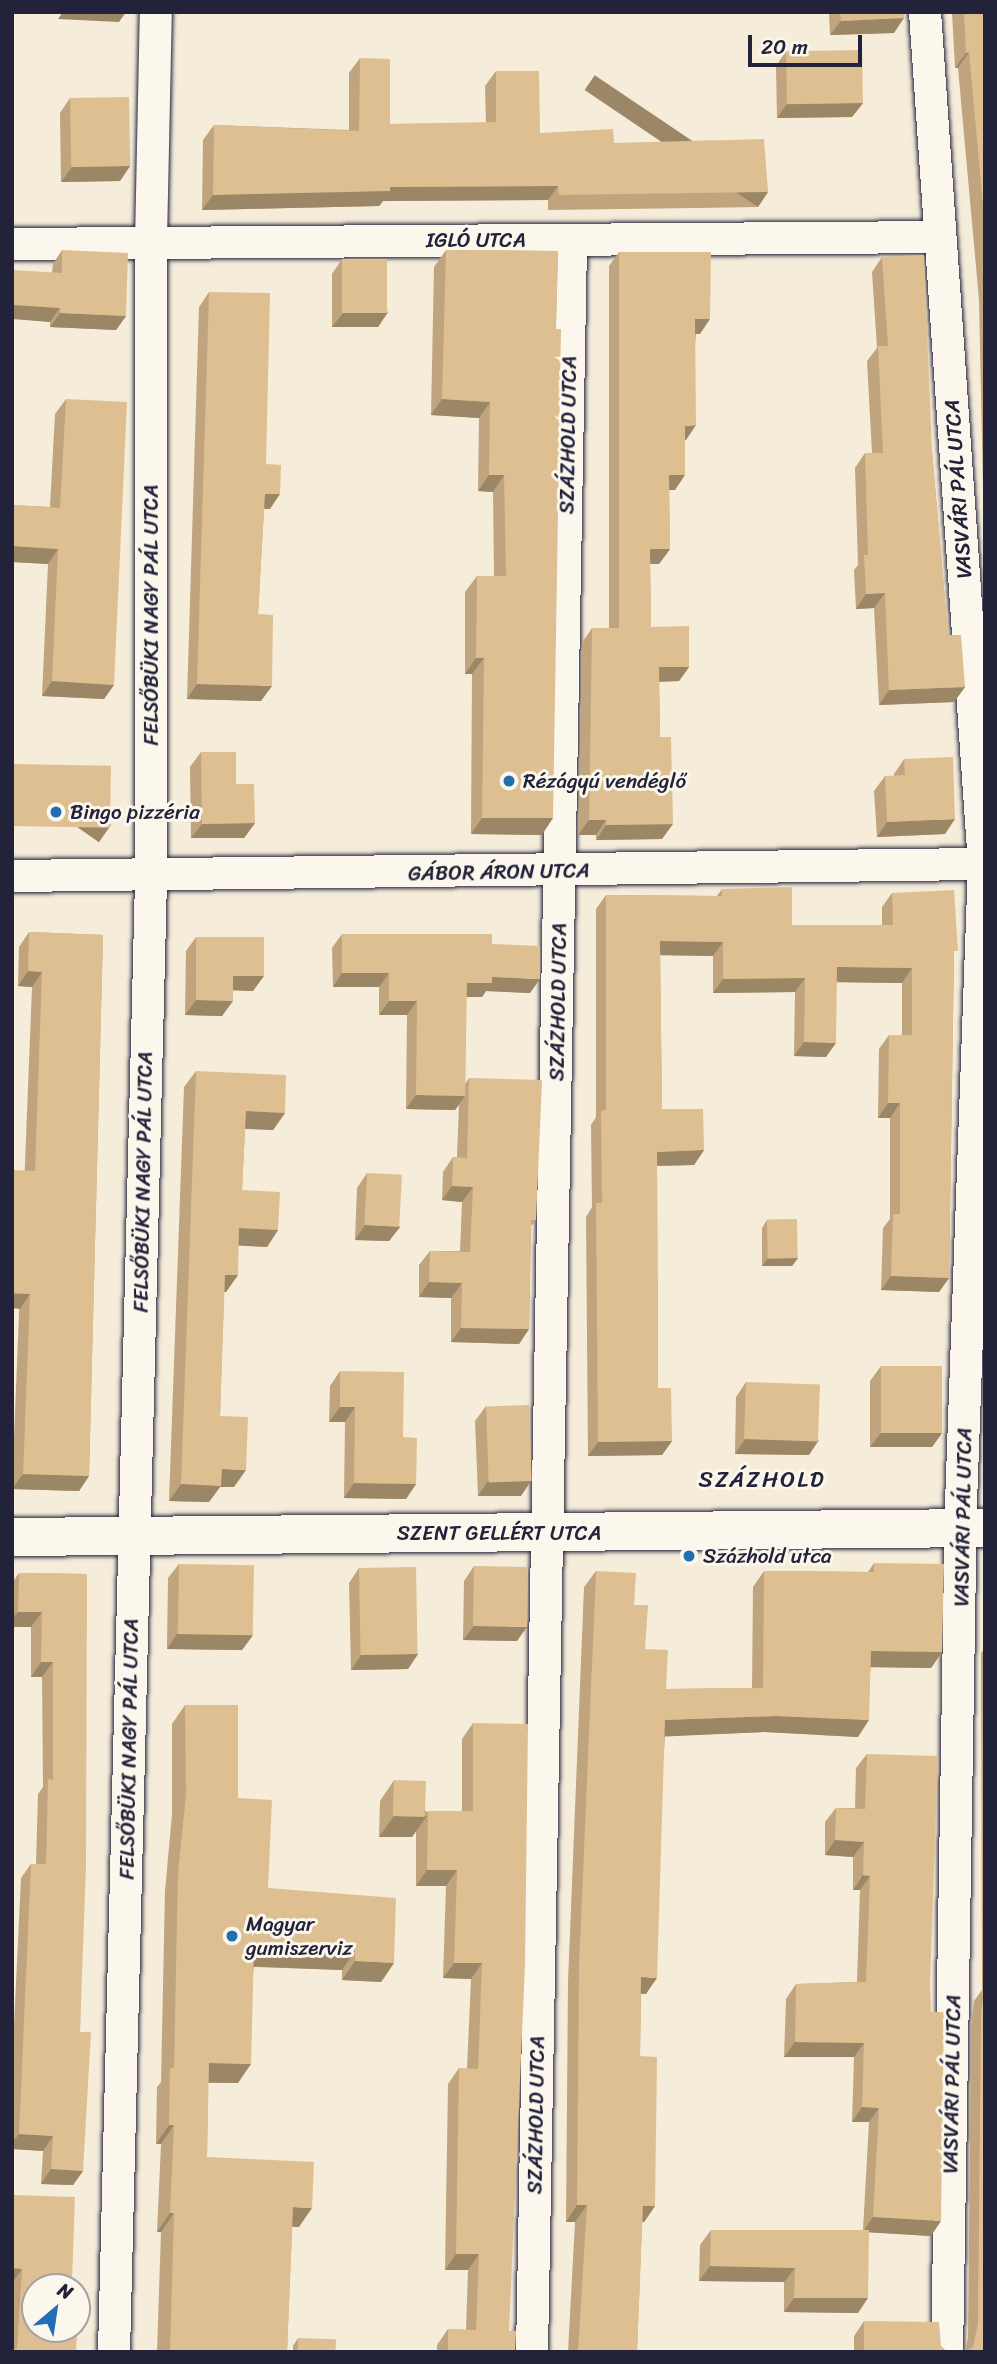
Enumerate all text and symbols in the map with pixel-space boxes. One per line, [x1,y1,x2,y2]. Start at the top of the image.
scale bar [752,21,866,65]
text: 20 m [761,28,808,66]
street label: IGLÓ UTCA [425,227,527,253]
street label: SZÁZHOLD UTCA [554,355,582,515]
street label: VASVÁRI PÁL UTCA [939,399,977,579]
street label: FELSŐBÜKI NAGY PÁL UTCA [138,485,164,745]
place label: Rézágyú vendéglő [523,768,686,794]
marker: Rézágyú vendéglő [501,773,517,789]
place label: Bingo pizzéria [70,799,200,825]
marker: Bingo pizzéria [48,804,64,820]
street label: GÁBOR ÁRON UTCA [407,858,591,886]
street label: SZÁZHOLD UTCA [544,922,572,1082]
street label: FELSŐBÜKI NAGY PÁL UTCA [128,1051,158,1313]
street label: VASVÁRI PÁL UTCA [949,1428,977,1606]
district label: SZÁZHOLD [699,1466,825,1494]
street label: SZENT GELLÉRT UTCA [396,1520,602,1546]
place label: Százhold utca [703,1543,832,1569]
marker: Százhold utca [681,1548,697,1564]
street label: FELSŐBÜKI NAGY PÁL UTCA [114,1618,144,1880]
place label: Magyar gumiszerviz [246,1911,353,1961]
marker: Magyar gumiszerviz [224,1928,240,1944]
street label: VASVÁRI PÁL UTCA [938,1995,966,2173]
street label: SZÁZHOLD UTCA [522,2035,550,2195]
north arrow [21,2273,91,2343]
text: N [52,2273,79,2309]

